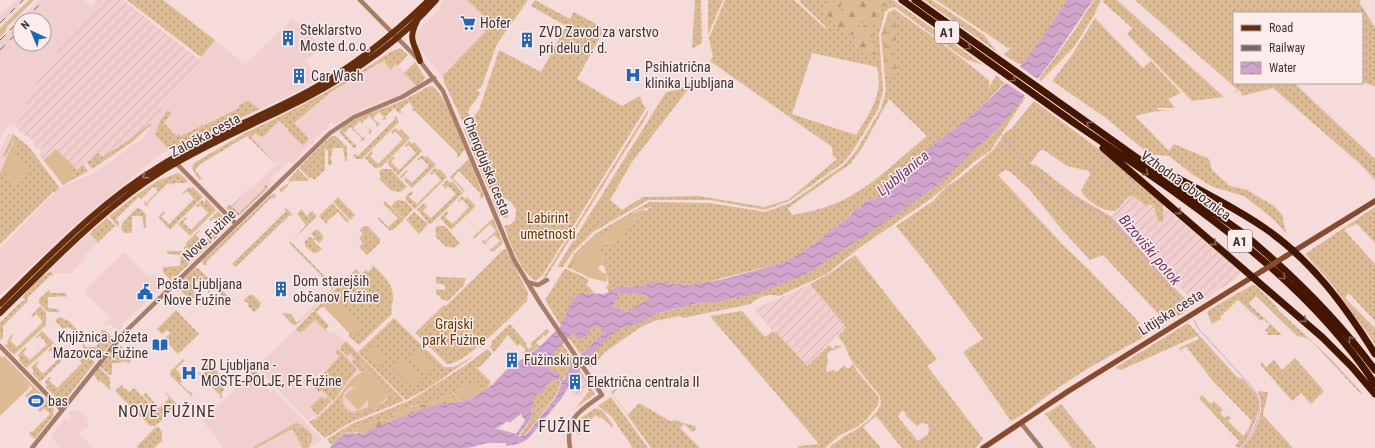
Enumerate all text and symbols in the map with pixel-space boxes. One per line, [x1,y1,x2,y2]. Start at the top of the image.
north arrow [12,12,52,52]
legend [1233,12,1363,84]
supermarket icon: Hofer [459,14,477,32]
place label: Hofer [480,15,511,31]
text: N [18,18,33,32]
road number: A1 [935,21,959,43]
text: Road [1269,21,1293,35]
place label: Steklarstvo Moste d.o.o. [300,22,370,54]
place label: ZVD Zavod za varstvo pri delu d. d. [539,24,659,56]
building icon: Steklarstvo Moste d.o.o. [279,29,297,47]
building icon: ZVD Zavod za varstvo pri delu d. d. [518,31,536,49]
text: Railway [1269,41,1305,55]
one-way arrow [963,42,970,49]
place label: Psihiatrična klinika Ljubljana [645,59,734,91]
text: Water [1269,61,1297,75]
hospital icon: Psihiatrična klinika Ljubljana [624,66,642,84]
building icon: Car Wash [290,67,308,85]
place label: Car Wash [311,68,363,84]
one-way arrow [1008,74,1015,81]
street label: Zaloška cesta [167,110,243,160]
street label: Chengdujska cesta [460,114,514,218]
one-way arrow [1087,122,1094,129]
water label: Ljubljanica [873,146,933,200]
street label: Vzhodna obvoznica [1138,147,1234,223]
one-way arrow [1142,168,1149,175]
one-way arrow [142,171,149,179]
street label: Nove Fužine [179,206,239,264]
one-way arrow [1175,208,1182,215]
park label: Labirint umetnosti [520,210,576,242]
water label: Bizoviški potok [1115,211,1185,289]
road number: A1 [1228,230,1252,252]
one-way arrow [1210,238,1217,245]
one-way arrow [1278,272,1286,280]
place label: Dom starejših občanov Fužine [293,273,380,305]
place label: Pošta Ljubljana - Nove Fužine [157,276,242,308]
building icon: Dom starejših občanov Fužine [272,280,290,298]
public building icon: Pošta Ljubljana - Nove Fužine [136,283,154,301]
street label: Litijska cesta [1136,286,1206,338]
one-way arrow [1299,315,1306,322]
park label: Grajski park Fužine [422,316,486,348]
place label: Knjižnica Jožeta Mazovca - Fužine [53,329,148,361]
library icon: Knjižnica Jožeta Mazovca - Fužine [151,336,169,354]
one-way arrow [1349,337,1356,344]
building icon: Fužinski grad [503,351,521,369]
place label: Fužinski grad [524,352,597,368]
place label: ZD Ljubljana - MOSTE-POLJE, PE Fužine [201,357,342,389]
hospital icon: ZD Ljubljana - MOSTE-POLJE, PE Fužine [180,364,198,382]
building icon: Električna centrala II [566,373,584,391]
place label: Električna centrala II [587,374,700,390]
sports icon: bas [27,392,45,410]
place label: bas [48,393,68,409]
district label: NOVE FUŽINE [118,402,216,421]
district label: FUŽINE [539,417,591,436]

